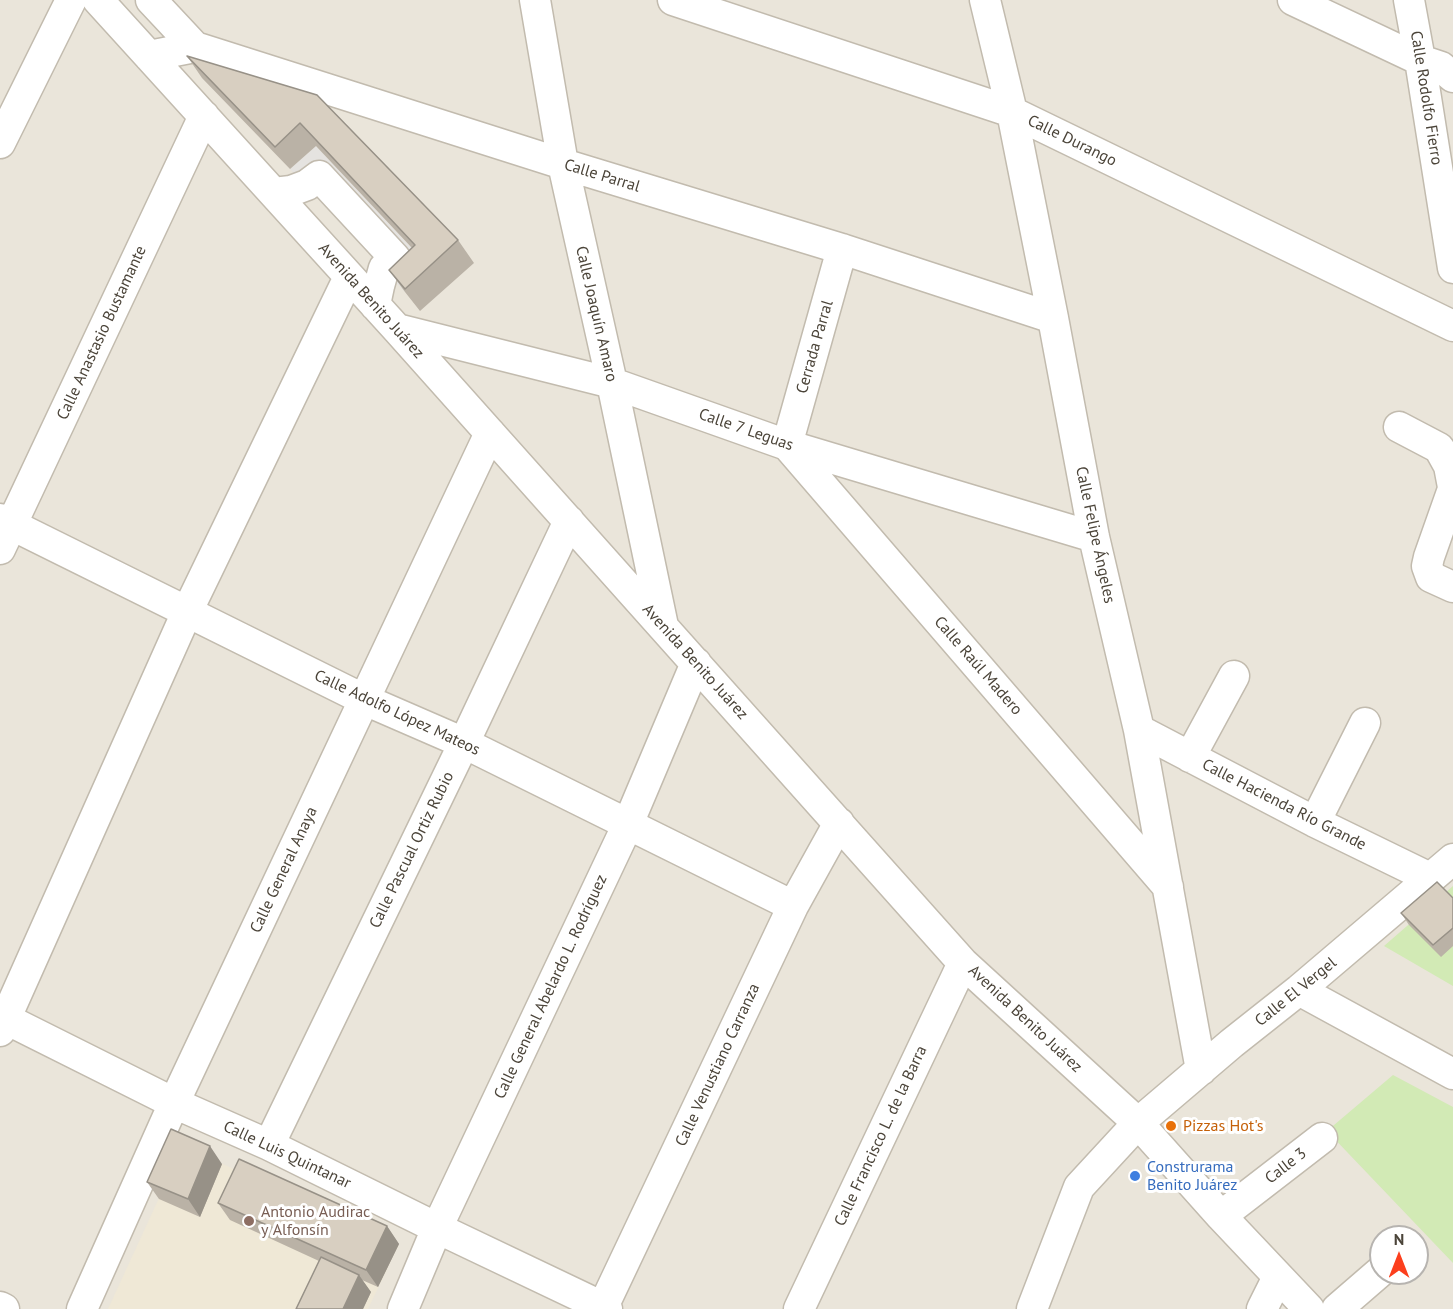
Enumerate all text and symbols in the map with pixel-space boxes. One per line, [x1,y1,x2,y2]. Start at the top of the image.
street label: Calle Rodolfo Fierro [1406,30,1446,166]
street label: Calle Durango [1024,111,1120,171]
street label: Calle Parral [562,155,642,197]
street label: Avenida Benito Juárez [314,239,428,363]
street label: Calle Anastasio Bustamante [53,243,151,423]
street label: Calle Joaquín Amaro [571,244,621,384]
street label: Cerrada Parral [793,298,837,396]
street label: Calle 7 Leguas [696,405,796,455]
street label: Calle Felipe Ángeles [1071,465,1119,605]
street label: Avenida Benito Juárez [638,600,752,724]
street label: Calle Raúl Madero [930,613,1026,719]
street label: Calle Adolfo López Mateos [311,666,483,760]
street label: Calle Hacienda Río Grande [1199,755,1369,855]
street label: Calle Pascual Ortiz Rubio [366,769,458,931]
street label: Calle General Anaya [246,804,322,936]
street label: Calle General Abelardo L. Rodríguez [490,872,612,1102]
street label: Calle El Vergel [1251,953,1341,1031]
street label: Avenida Benito Juárez [964,961,1086,1077]
street label: Calle Venustiano Carranza [672,980,764,1150]
street label: Calle Francisco L. de la Barra [831,1043,931,1229]
place label: Pizzas Hot's [1183,1116,1263,1136]
street label: Calle Luis Quintanar [220,1117,354,1193]
marker: Pizzas Hot's [1164,1119,1178,1133]
street label: Calle 3 [1261,1144,1311,1188]
place label: Construrama Benito Juárez [1147,1157,1237,1195]
marker: Construrama Benito Juárez [1128,1169,1142,1183]
place label: Antonio Audirac y Alfonsín [261,1202,370,1240]
marker: Antonio Audirac y Alfonsín [242,1214,256,1228]
north arrow [1369,1225,1429,1285]
text: N [1394,1229,1404,1249]

